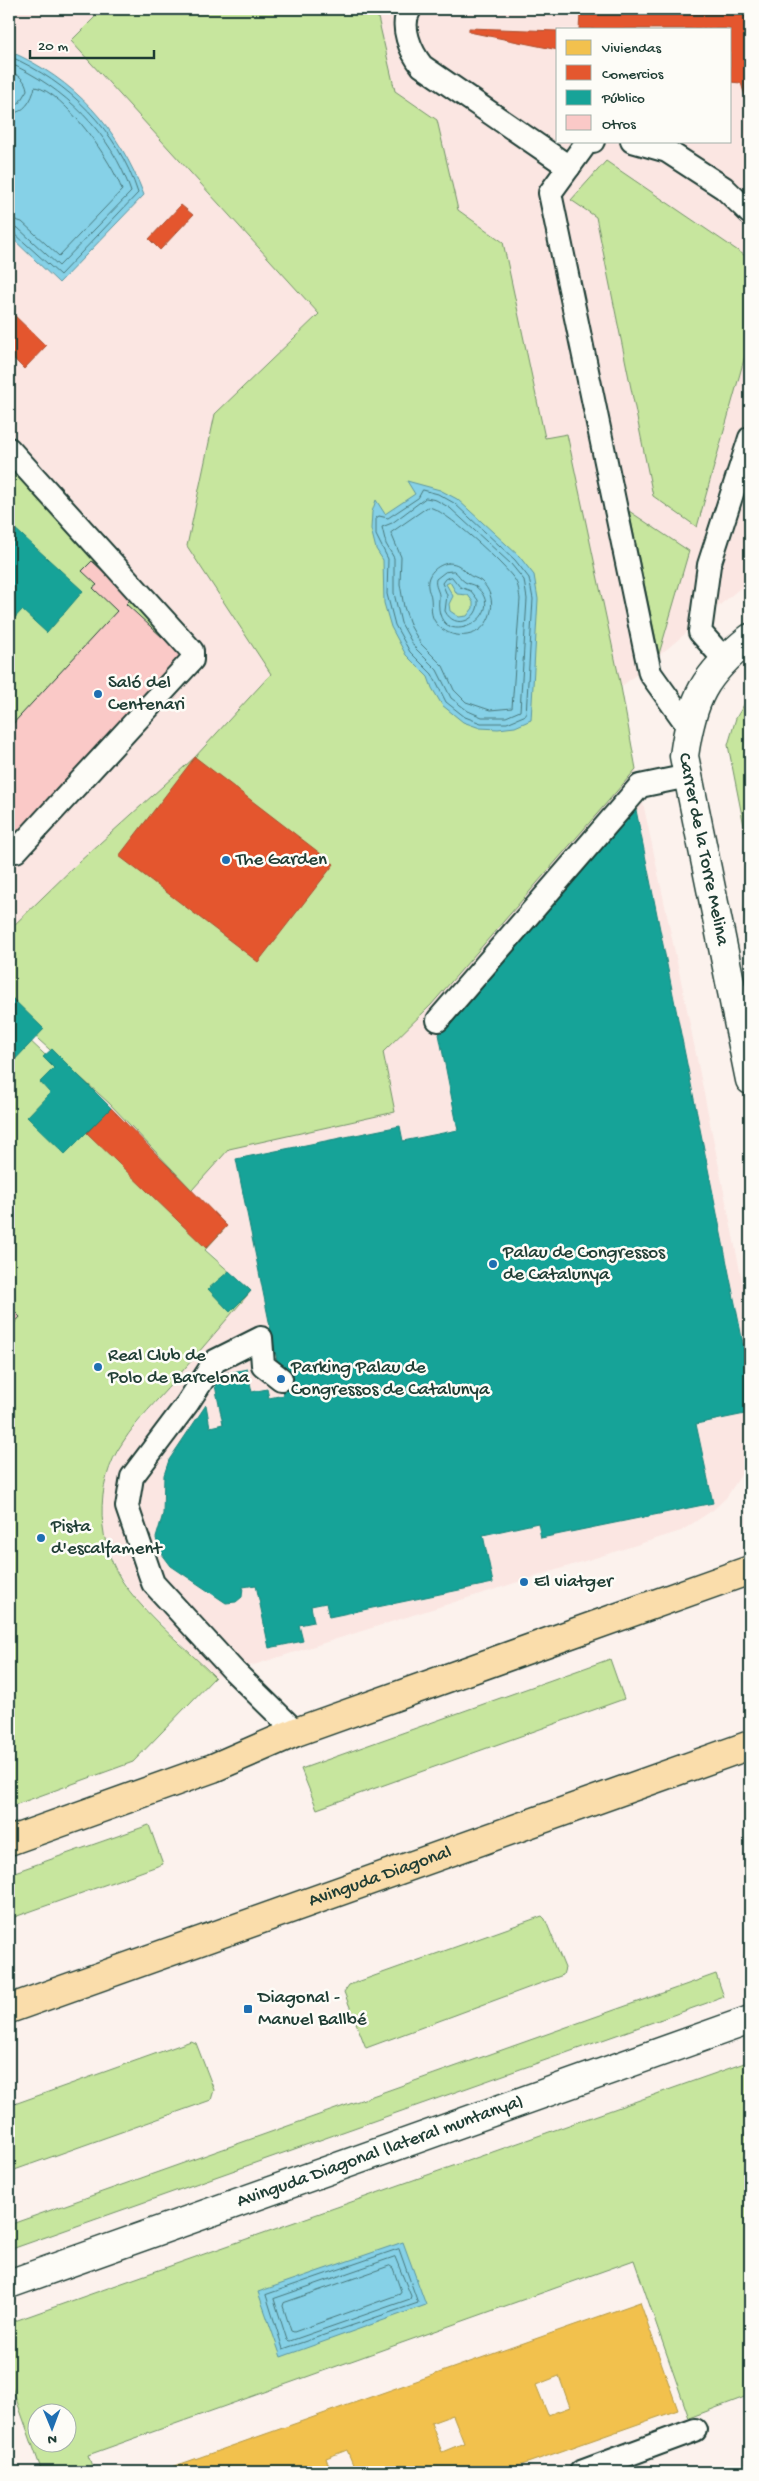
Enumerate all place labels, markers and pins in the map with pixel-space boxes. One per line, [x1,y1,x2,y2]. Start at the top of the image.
place label: Saló del Centenari [108,672,185,717]
marker: Saló del Centenari [92,688,104,700]
place label: The Garden [235,849,327,872]
marker: The Garden [220,854,232,866]
place label: Palau de Congressos de Catalunya [502,1242,666,1287]
marker: Palau de Congressos de Catalunya [487,1258,499,1270]
place label: Real Club de Polo de Barcelona [107,1345,251,1390]
place label: Parking Palau de Congressos de Catalunya [290,1357,491,1402]
marker: Real Club de Polo de Barcelona [92,1361,104,1373]
marker: Parking Palau de Congressos de Catalunya [275,1373,287,1385]
place label: Pista d'escalfament [50,1516,164,1561]
marker: Pista d'escalfament [35,1532,47,1544]
place label: El viatger [534,1571,615,1594]
marker: El viatger [518,1576,530,1588]
place label: Diagonal - Manuel Ballbé [256,1987,367,2032]
marker: Diagonal - Manuel Ballbé [242,2003,254,2015]

